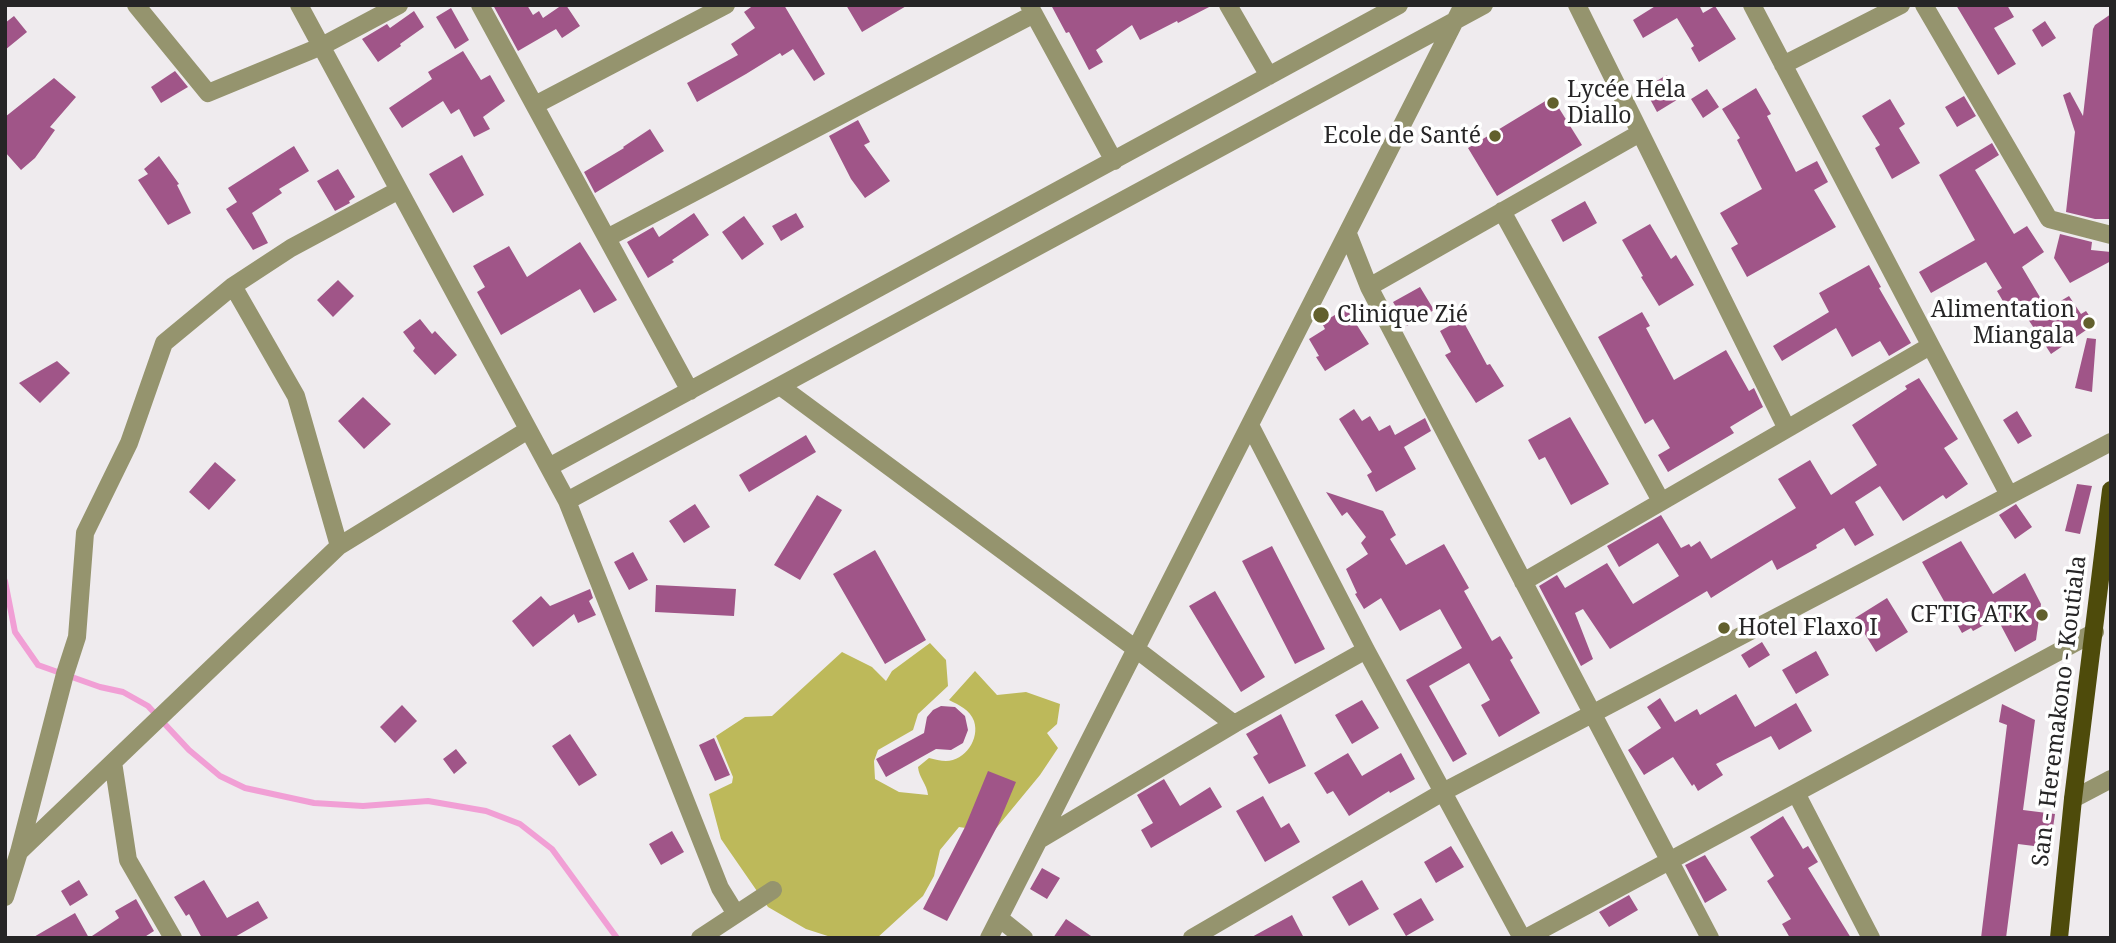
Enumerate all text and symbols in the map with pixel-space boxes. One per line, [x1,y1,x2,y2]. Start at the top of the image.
place label: Lycée Hela Diallo [1567,76,1686,130]
marker: Lycée Hela Diallo [1545,95,1561,111]
place label: Ecole de Santé [1324,122,1481,150]
marker: Ecole de Santé [1487,128,1503,144]
place label: Alimentation Miangala [1931,296,2075,350]
place label: Clinique Zié [1337,301,1468,329]
marker: Clinique Zié [1311,305,1331,325]
marker: Alimentation Miangala [2081,315,2097,331]
street label: San - Heremakono - Koutiala [2027,554,2093,868]
place label: CFTIG ATK [1910,601,2028,629]
marker: CFTIG ATK [2034,607,2050,623]
place label: Hotel Flaxo I [1738,614,1878,642]
marker: Hotel Flaxo I [1716,620,1732,636]

